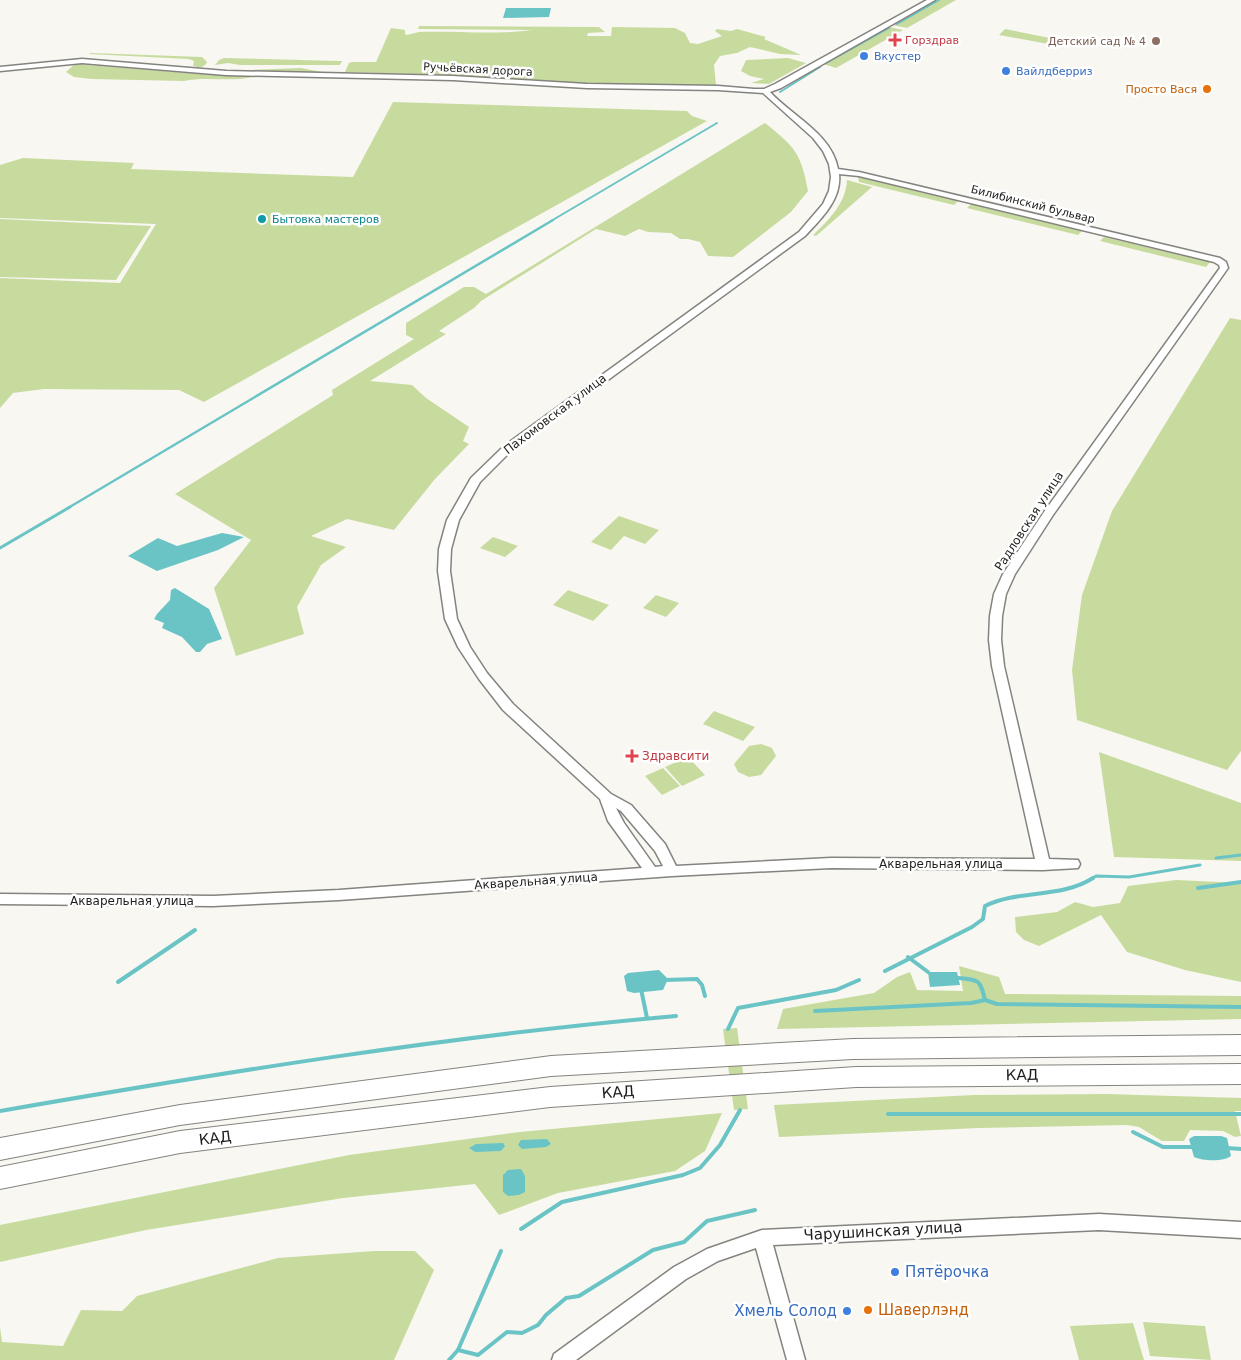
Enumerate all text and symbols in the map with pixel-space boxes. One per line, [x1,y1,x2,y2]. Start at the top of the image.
marker: Горздрав [889,34,901,46]
place label: Горздрав [905,34,959,47]
place label: Детский сад № 4 [1048,35,1146,48]
marker: Детский сад № 4 [1150,35,1162,47]
marker: Вкустер [858,50,870,62]
place label: Вкустер [874,50,921,63]
street label: Ручьёвская дорога [423,60,533,79]
marker: Вайлдберриз [1000,65,1012,77]
place label: Вайлдберриз [1016,65,1093,78]
place label: Просто Вася [1125,83,1197,96]
marker: Просто Вася [1201,83,1213,95]
street label: Билибинский бульвар [969,183,1096,226]
marker: Бытовка мастеров [256,213,268,225]
place label: Бытовка мастеров [272,213,379,226]
street label: Пахомовская улица [501,371,609,457]
street label: Радловская улица [992,469,1066,573]
place label: Здравсити [642,749,709,763]
marker: Здравсити [626,750,638,762]
street label: Акварельная улица [879,857,1003,871]
street label: Акварельная улица [474,870,598,892]
street label: Акварельная улица [70,894,194,908]
street label: КАД [1006,1066,1038,1084]
street label: КАД [601,1082,635,1102]
street label: КАД [198,1127,232,1149]
street label: Чарушинская улица [803,1218,963,1244]
place label: Пятёрочка [905,1263,989,1281]
marker: Пятёрочка [889,1266,901,1278]
place label: Шаверлэнд [878,1301,969,1319]
place label: Хмель Солод [734,1302,837,1320]
marker: Шаверлэнд [862,1304,874,1316]
marker: Хмель Солод [841,1305,853,1317]

